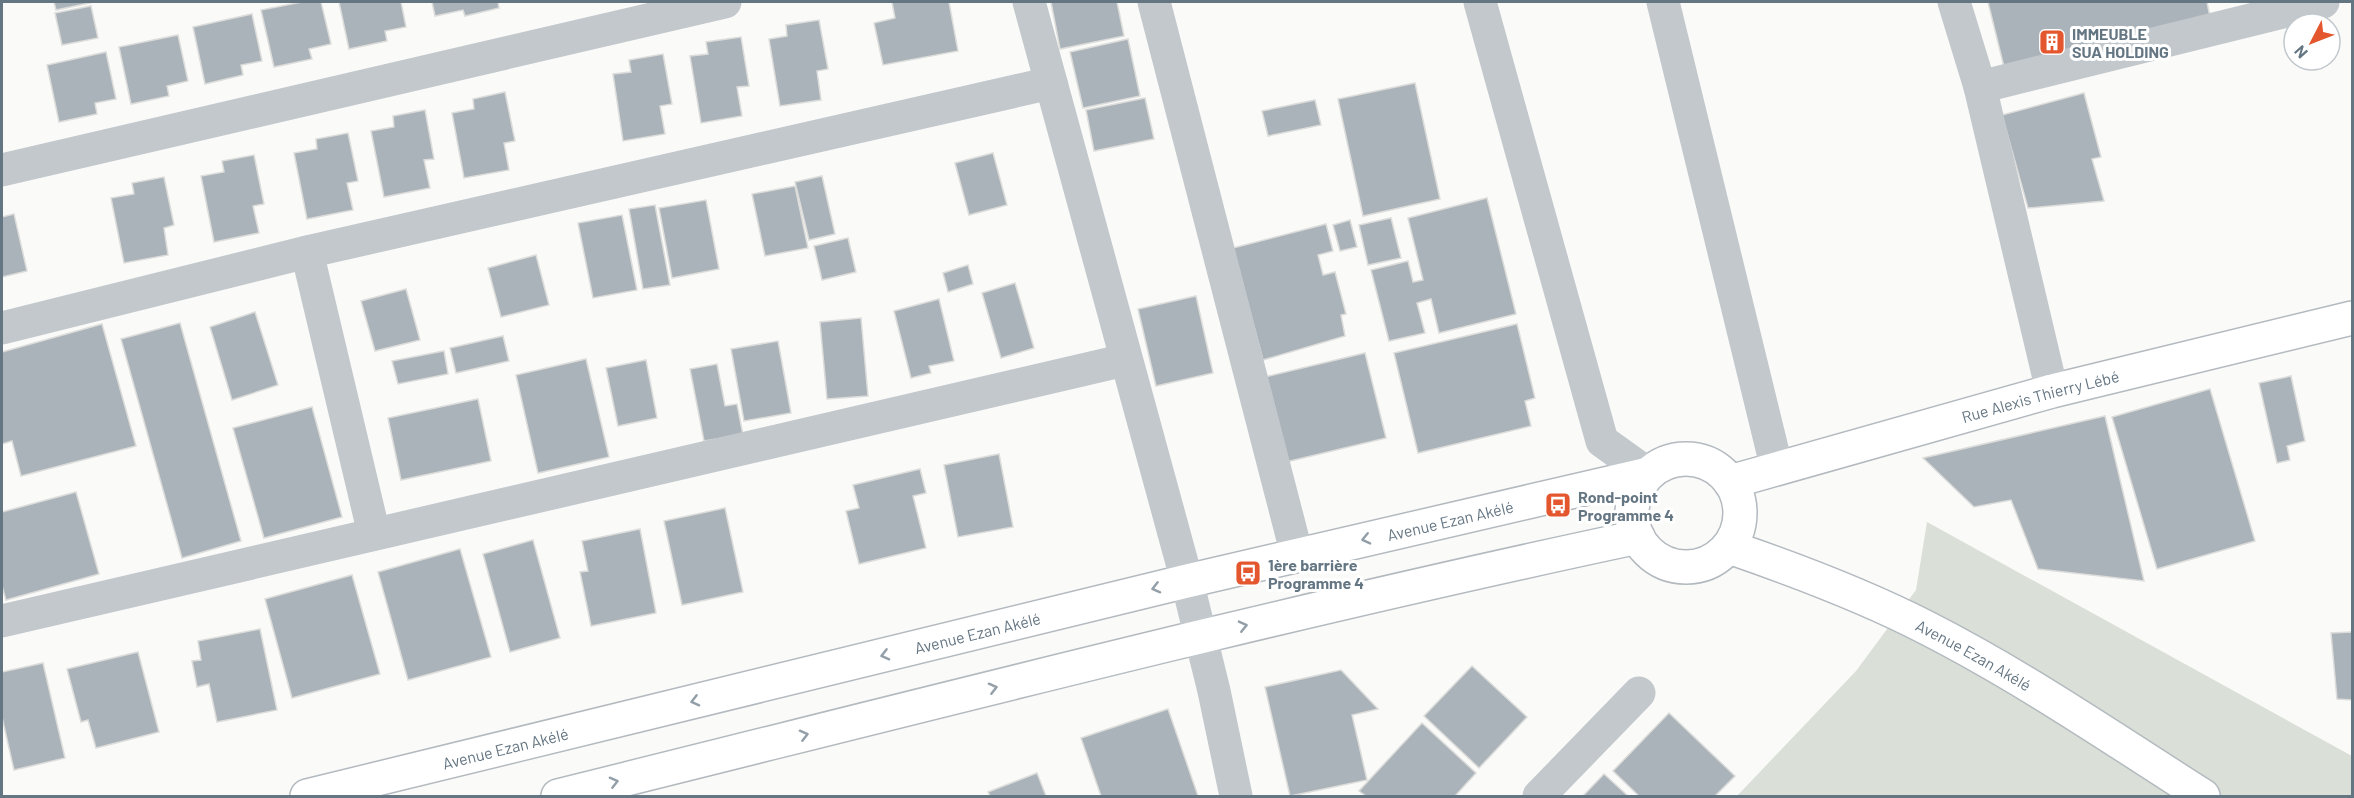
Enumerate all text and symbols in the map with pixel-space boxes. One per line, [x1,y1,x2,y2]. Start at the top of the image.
north arrow [2282,12,2342,72]
place label: IMMEUBLE SUA HOLDING [2072,24,2169,61]
building icon: IMMEUBLE SUA HOLDING [2037,27,2067,57]
text: N [2290,42,2311,63]
street label: Rue Alexis Thierry Lébé [1959,366,2121,426]
place label: Rond-point Programme 4 [1578,487,1674,524]
bus stop icon: Rond-point Programme 4 [1543,490,1573,520]
street label: Avenue Ezan Akélé [1385,496,1515,544]
one-way arrow [1361,532,1371,545]
place label: 1ère barrière Programme 4 [1268,555,1364,592]
bus stop icon: 1ère barrière Programme 4 [1233,558,1263,588]
one-way arrow [1151,581,1161,594]
street label: Avenue Ezan Akélé [912,608,1042,657]
street label: Avenue Ezan Akélé [1913,615,2035,694]
one-way arrow [1238,621,1248,634]
one-way arrow [880,647,890,660]
one-way arrow [988,683,998,696]
one-way arrow [691,694,701,707]
street label: Avenue Ezan Akélé [440,723,570,772]
one-way arrow [799,730,809,743]
one-way arrow [609,777,619,790]

